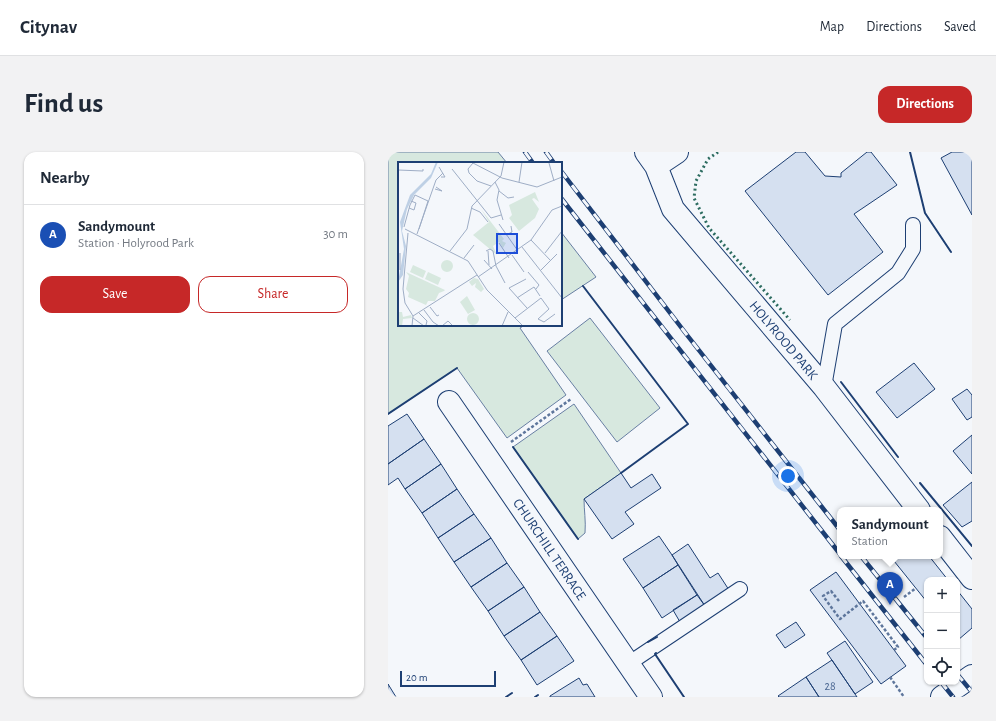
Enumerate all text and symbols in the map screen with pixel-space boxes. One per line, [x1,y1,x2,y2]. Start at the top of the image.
text: Citynav [20,18,77,37]
text: Map [820,20,844,34]
text: Directions [866,20,922,34]
text: Saved [944,20,976,34]
button: Directions [878,86,972,123]
text: Find us [24,90,103,118]
inset map [398,162,562,326]
text: Nearby [40,169,90,186]
text: Sandymount [78,219,155,234]
text: A [49,228,57,241]
text: 30 m [323,228,348,241]
text: Station · Holyrood Park [78,237,194,250]
button: Save [40,276,190,313]
button: Share [198,276,348,313]
street label: HOLYROOD PARK [747,299,820,383]
your location [778,466,798,486]
street label: CHURCHILL TERRACE [510,496,588,603]
popup [837,507,943,559]
text: Sandymount [851,517,929,532]
text: Station [851,535,888,548]
pin: A [877,572,903,605]
map controls [924,577,960,685]
button: + [924,577,960,613]
button: − [924,613,960,649]
button: locate [924,649,960,685]
scale bar [400,669,496,688]
text: 20 m [406,672,427,683]
house number: 28 [824,680,836,692]

